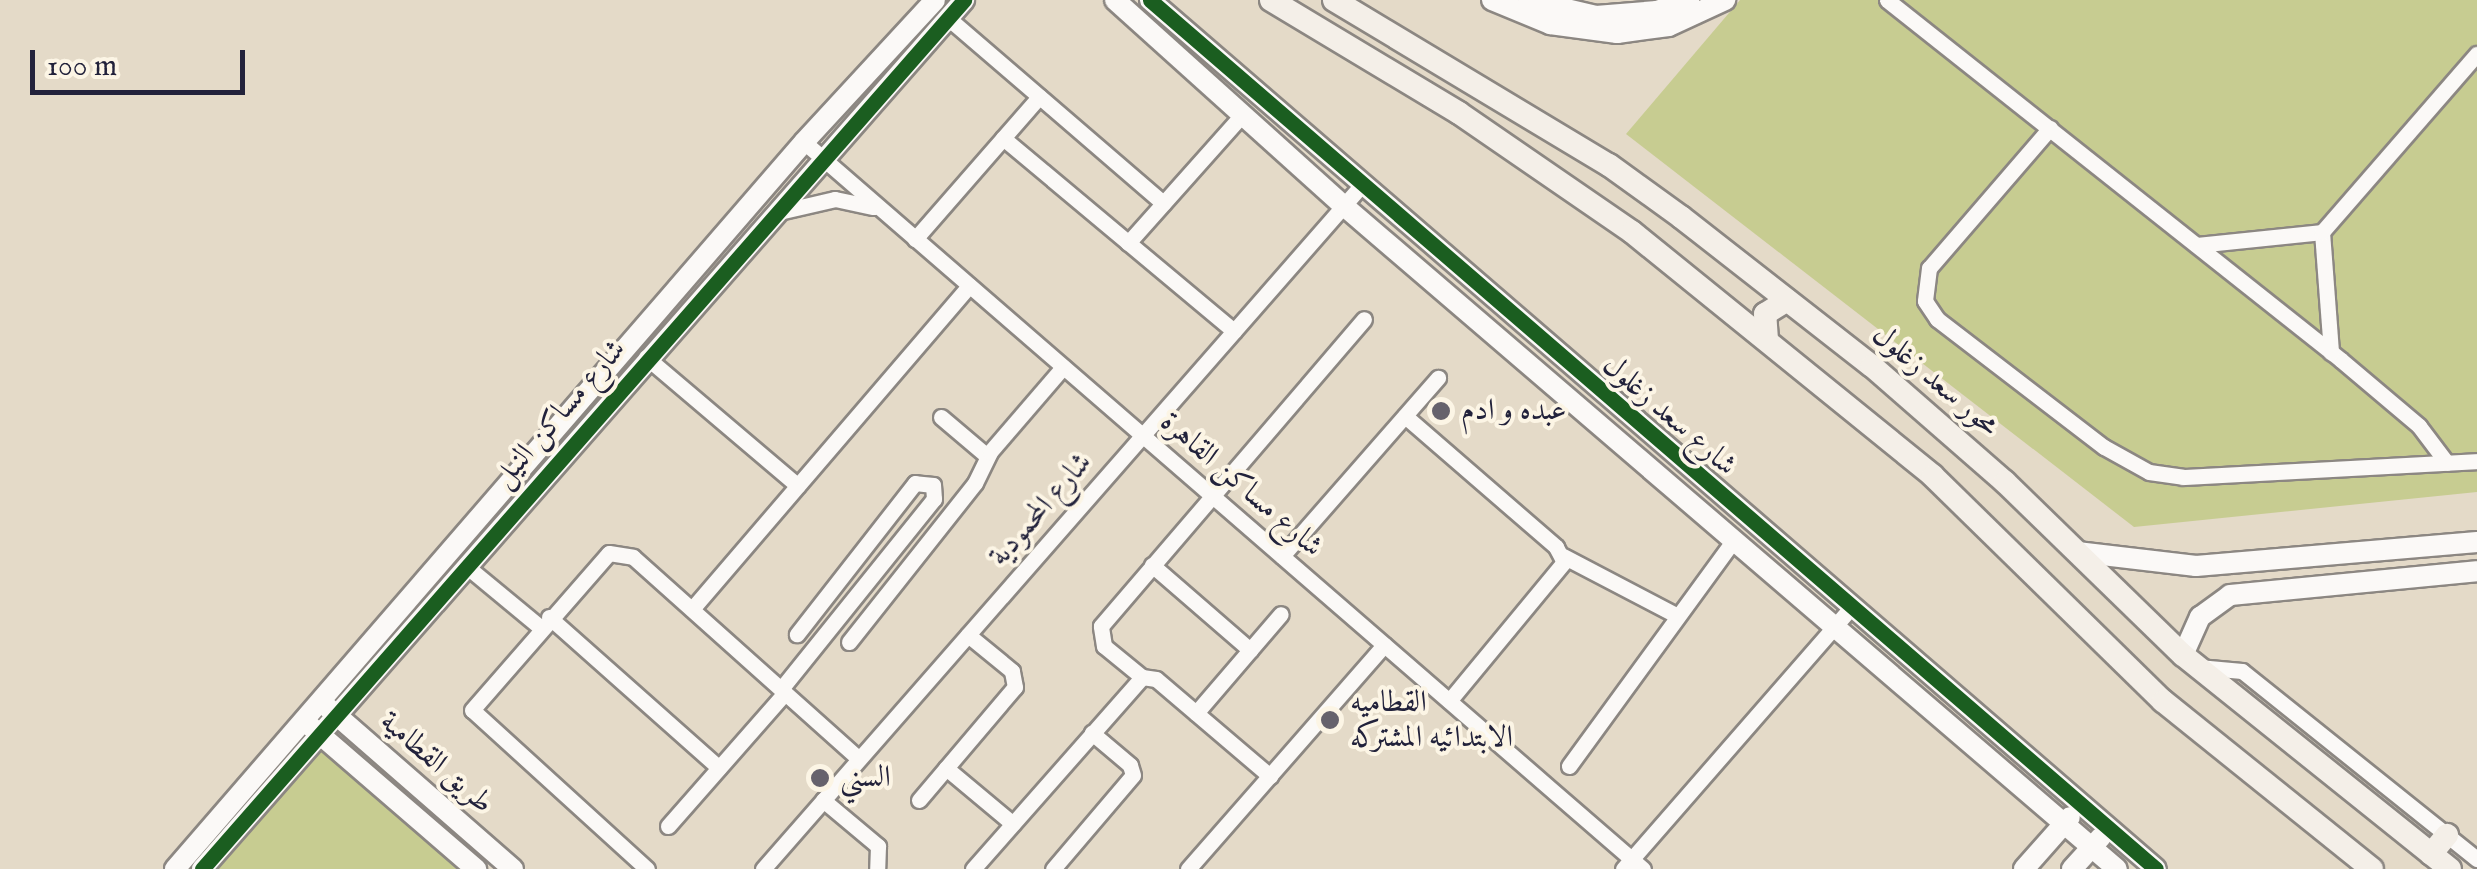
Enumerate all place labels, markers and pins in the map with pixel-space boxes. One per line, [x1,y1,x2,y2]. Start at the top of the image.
place label: عبده و ادم [1461,393,1566,429]
marker: عبده و ادم [1430,400,1452,422]
place label: القطاميه الابتدائيه المشتركه [1350,685,1513,756]
marker: القطاميه الابتدائيه المشتركه [1319,709,1341,731]
place label: السني [840,760,891,796]
marker: السني [809,767,831,789]

